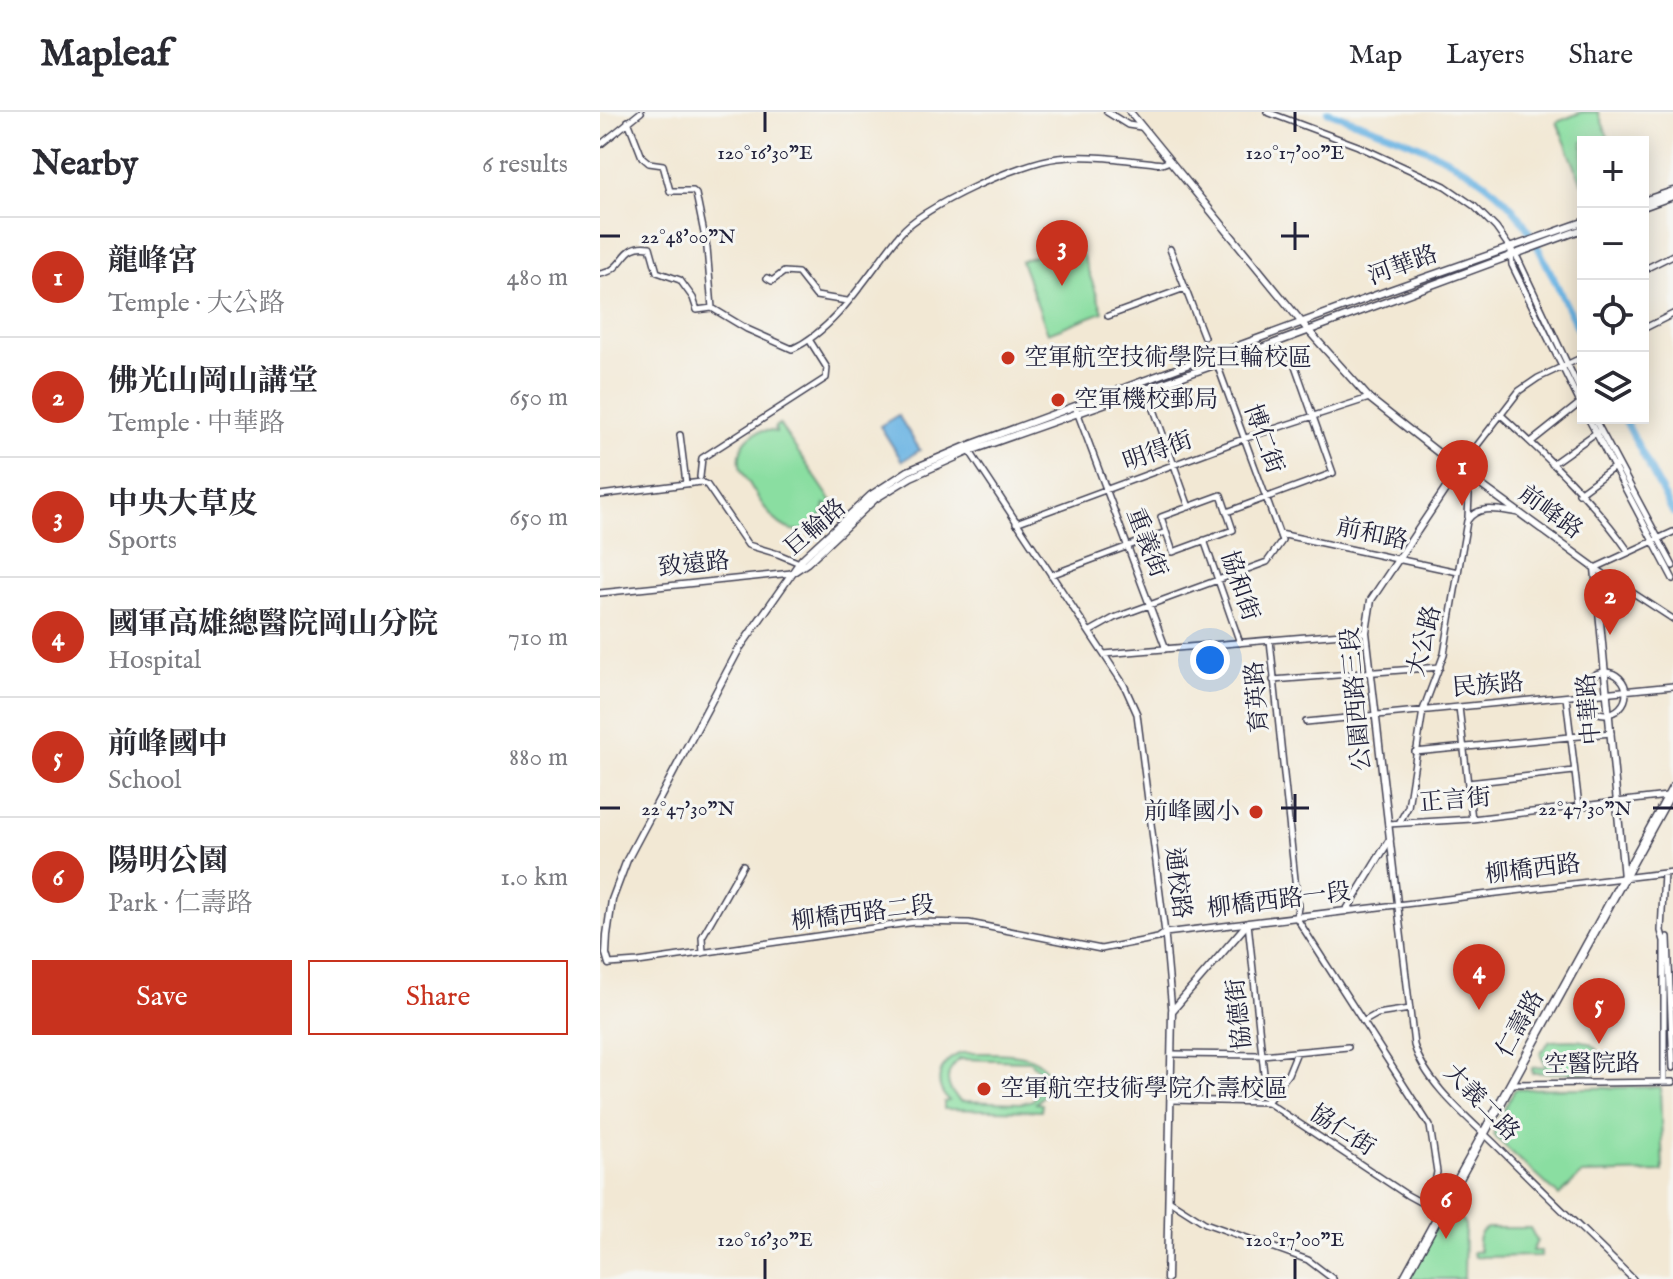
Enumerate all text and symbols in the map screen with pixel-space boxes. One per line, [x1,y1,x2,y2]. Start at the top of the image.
text: Mapleaf [40,31,170,79]
text: Map [1349,38,1402,73]
text: Layers [1446,38,1525,73]
text: Share [1569,38,1633,73]
map controls [1577,136,1649,424]
button: + [1577,136,1649,208]
text: 120°16'30"E [717,141,813,166]
text: 120°17'00"E [1246,141,1345,166]
text: Nearby [32,143,138,186]
text: 6 results [482,148,568,181]
button: − [1577,208,1649,280]
pin: 3 [1036,220,1088,286]
text: 22°48'00"N [640,225,736,250]
street label: 河華路 [1364,239,1442,293]
text: 龍峰宮 [108,243,198,281]
text: 1 [53,261,63,294]
text: 480 m [507,261,568,294]
button: locate [1577,280,1649,352]
text: Temple · 大公路 [108,287,285,320]
place label: 空軍航空技術學院巨輪校區 [1024,343,1312,374]
marker: 空軍航空技術學院巨輪校區 [999,349,1017,367]
button: layers [1577,352,1649,424]
text: 佛光山岡山講堂 [108,363,318,401]
text: 2 [52,381,64,414]
text: 650 m [509,381,568,414]
place label: 空軍機校郵局 [1074,385,1218,416]
marker: 空軍機校郵局 [1049,391,1067,409]
street label: 博仁街 [1236,400,1290,478]
text: Temple · 中華路 [108,407,285,440]
street label: 明得街 [1119,425,1197,479]
pin: 1 [1436,440,1488,506]
street label: 前峰路 [1512,479,1588,547]
text: 中央大草皮 [108,486,258,524]
street label: 巨輪路 [779,493,853,563]
text: 3 [53,501,63,534]
text: 650 m [509,501,568,534]
street label: 重義街 [1119,504,1173,582]
street label: 前和路 [1334,512,1410,558]
text: Sports [108,524,177,557]
street label: 致遠路 [657,546,731,584]
street label: 協和街 [1213,547,1265,625]
pin: 2 [1584,569,1636,635]
street label: 大公路 [1401,602,1449,680]
text: 國軍高雄總醫院岡山分院 [108,606,438,644]
text: 4 [52,621,64,654]
text: 710 m [508,621,568,654]
street label: 公園西路三段 [1335,626,1379,772]
your location [1190,640,1230,680]
text: Hospital [108,644,201,677]
street label: 育英路 [1239,660,1277,734]
street label: 民族路 [1451,667,1525,705]
street label: 中華路 [1571,672,1609,746]
text: 前峰國中 [108,726,228,764]
text: 5 [53,741,63,774]
text: 880 m [509,741,568,774]
text: School [108,764,181,797]
street label: 正言街 [1418,782,1492,820]
text: 22°47'30"N [641,797,735,822]
place label: 前峰國小 [1144,797,1240,828]
text: 22°47'30"N [1538,797,1632,822]
marker: 前峰國小 [1247,803,1265,821]
text: 陽明公園 [108,843,228,881]
street label: 通校路 [1157,845,1197,921]
street label: 柳橋西路 [1483,849,1583,891]
text: 6 [53,861,63,894]
text: 1.0 km [500,861,568,894]
street label: 柳橋西路一段 [1206,877,1352,925]
text: Park · 仁壽路 [108,887,253,920]
street label: 柳橋西路二段 [790,890,936,938]
pin: 4 [1453,944,1505,1010]
button: Save [32,960,292,1035]
button: Share [308,960,568,1035]
street label: 協德街 [1221,977,1259,1051]
pin: 5 [1573,978,1625,1044]
street label: 仁壽路 [1490,985,1552,1063]
street label: 空醫院路 [1544,1049,1640,1081]
street label: 大義二路 [1437,1058,1525,1148]
place label: 空軍航空技術學院介壽校區 [1000,1074,1288,1105]
marker: 空軍航空技術學院介壽校區 [975,1080,993,1098]
street label: 協仁街 [1303,1098,1381,1164]
pin: 6 [1420,1173,1472,1239]
text: 120°16'30"E [717,1228,813,1253]
text: 120°17'00"E [1246,1228,1345,1253]

